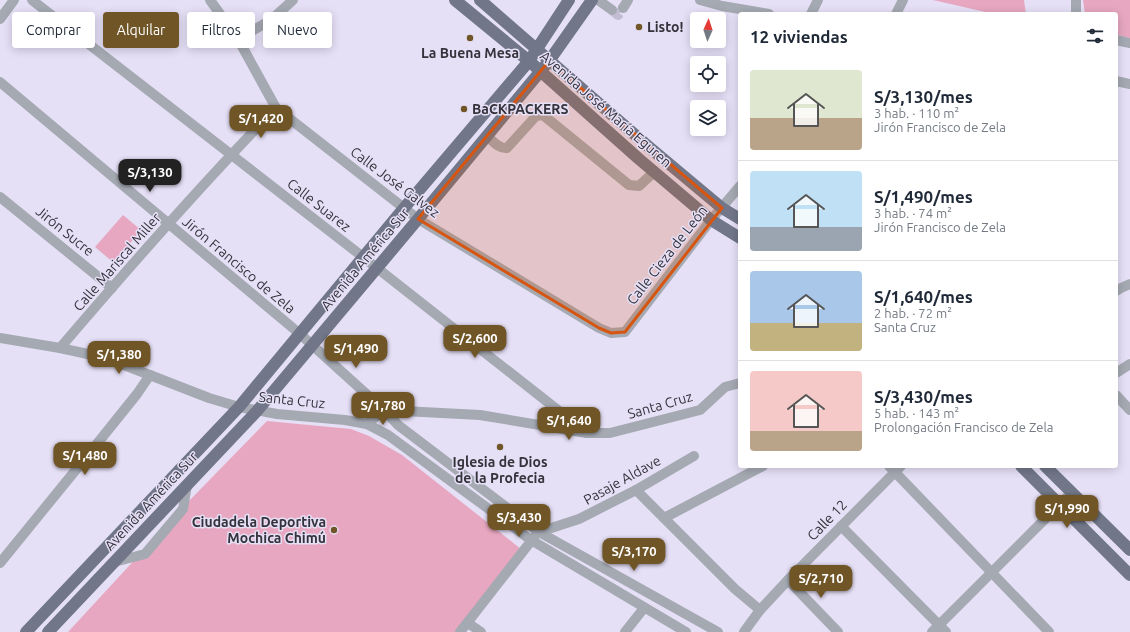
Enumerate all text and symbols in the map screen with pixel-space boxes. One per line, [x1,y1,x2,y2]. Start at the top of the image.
chip: Comprar [12,12,95,48]
chip: Alquilar [103,12,179,48]
chip: Filtros [187,12,255,48]
chip: Nuevo [263,12,332,48]
north arrow [690,12,726,48]
map controls [690,12,726,136]
place label: Listo! [647,19,683,35]
marker: Listo! [634,22,644,32]
icon: filters [1084,25,1106,47]
text: 12 viviendas [750,27,848,46]
marker: La Buena Mesa [465,33,475,43]
place label: La Buena Mesa [421,45,519,61]
street label: Avenida José María Eguren [537,48,675,170]
button: locate [690,56,726,92]
icon: home [782,86,830,134]
text: S/3,130/mes [874,87,973,106]
button: layers [690,100,726,136]
place label: BaCKPACKERS [472,101,568,117]
marker: BaCKPACKERS [459,104,469,114]
pin: S/1,420 [224,105,298,139]
text: 3 hab. · 110 m² [874,106,959,120]
text: S/1,420 [238,111,284,125]
text: Jirón Francisco de Zela [874,120,1006,134]
street label: Calle José Galvez [347,143,443,221]
pin: S/3,130 [113,159,187,193]
text: S/3,130 [127,165,173,179]
street label: Calle Suarez [284,175,354,235]
icon: home [782,187,830,235]
text: S/1,490/mes [874,187,973,206]
street label: Calle Cieza de León [624,202,710,308]
street label: Jirón Sucre [33,203,97,259]
street label: Avenida América Sur [318,204,413,313]
text: 3 hab. · 74 m² [874,206,952,220]
street label: Calle Mariscal Miller [70,209,164,314]
street label: Jirón Francisco de Zela [179,213,299,317]
text: Jirón Francisco de Zela [874,220,1006,234]
icon: home [782,287,830,335]
text: S/1,640/mes [874,287,973,306]
text: 2 hab. · 72 m² [874,306,952,320]
text: Santa Cruz [874,320,936,334]
pin: S/2,600 [438,325,512,359]
text: S/2,600 [452,331,498,345]
pin: S/1,490 [319,335,393,369]
pin: S/1,380 [82,341,156,375]
text: S/1,490 [333,341,379,355]
text: S/1,380 [96,347,142,361]
icon: home [782,387,830,435]
text: S/3,430/mes [874,387,973,406]
street label: Santa Cruz [626,388,694,422]
street label: Santa Cruz [258,389,326,411]
pin: S/1,780 [346,392,420,426]
text: S/1,780 [360,398,406,412]
text: 5 hab. · 143 m² [874,406,959,420]
pin: S/1,640 [532,407,606,441]
text: S/1,640 [546,413,592,427]
text: Prolongación Francisco de Zela [874,420,1054,434]
pin: S/1,480 [48,442,122,476]
marker: Iglesia de Dios de la Profecia [495,442,505,452]
text: S/1,480 [62,448,108,462]
street label: Avenida América Sur [101,448,201,553]
street label: Pasaje Aldave [581,452,663,508]
place label: Iglesia de Dios de la Profecia [452,454,548,486]
pin: S/1,990 [1030,495,1104,529]
street label: Calle 12 [804,497,850,543]
text: S/1,990 [1044,501,1090,515]
pin: S/3,430 [482,504,556,538]
text: S/3,430 [496,510,542,524]
place label: Ciudadela Deportiva Mochica Chimú [192,514,326,546]
marker: Ciudadela Deportiva Mochica Chimú [329,525,339,535]
pin: S/3,170 [597,538,671,572]
text: S/3,170 [611,544,657,558]
pin: S/2,710 [784,565,858,599]
text: S/2,710 [798,571,844,585]

